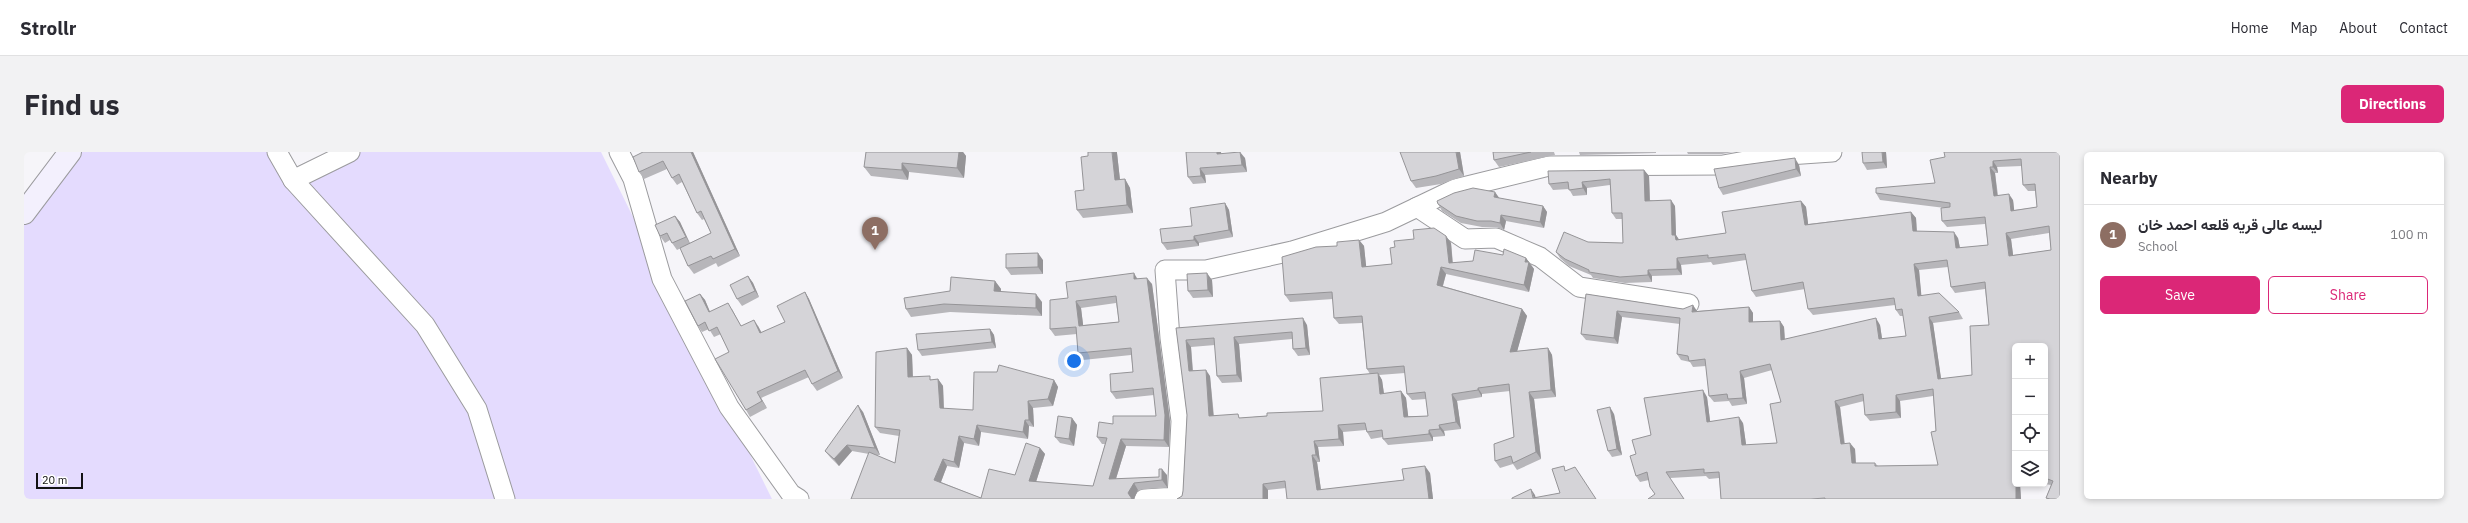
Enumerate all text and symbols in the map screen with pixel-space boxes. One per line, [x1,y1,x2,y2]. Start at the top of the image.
text: Strollr [20,16,76,40]
text: Home [2231,19,2268,37]
text: Map [2290,19,2317,37]
text: About [2339,19,2377,37]
text: Contact [2399,19,2448,37]
button: Directions [2341,85,2444,123]
text: Find us [24,86,120,123]
text: Nearby [2100,167,2158,189]
text: لیسه عالی قریه قلعه احمد خان [2138,215,2322,234]
pin: 1 [862,217,888,250]
text: 1 [2109,226,2117,243]
text: 100 m [2390,226,2428,243]
text: School [2138,238,2178,255]
button: Save [2100,276,2260,314]
button: Share [2268,276,2428,314]
map controls [2012,343,2048,487]
button: + [2012,343,2048,379]
your location [1064,351,1084,371]
button: − [2012,379,2048,415]
button: locate [2012,415,2048,451]
button: layers [2012,451,2048,487]
scale bar [36,471,83,490]
text: 20 m [42,473,67,487]

